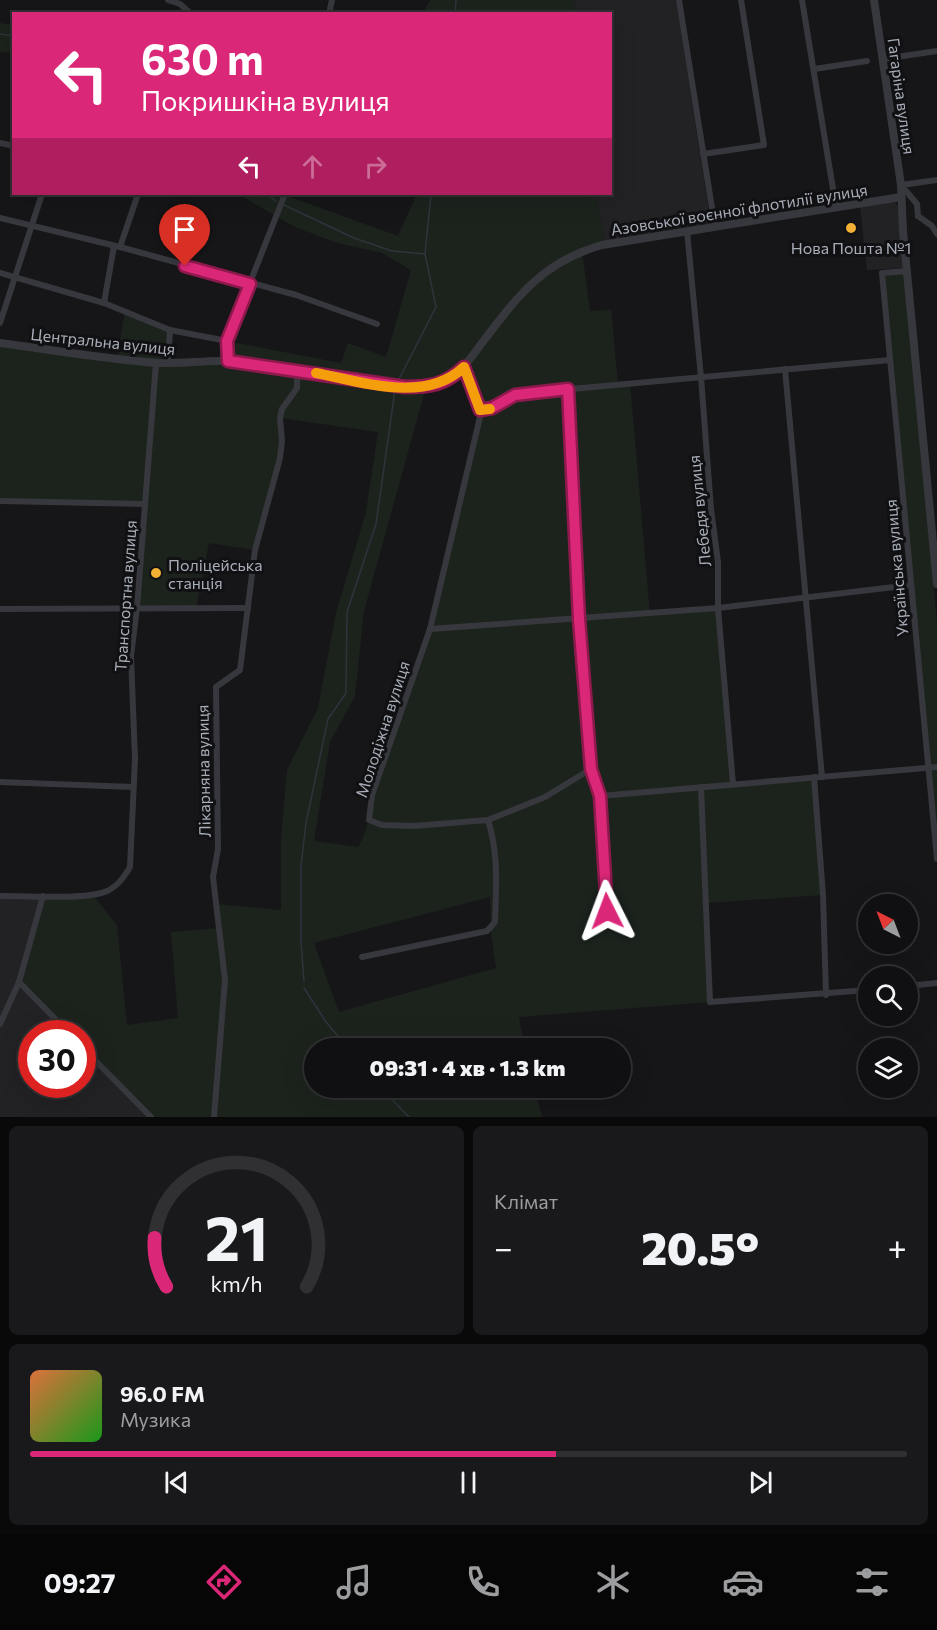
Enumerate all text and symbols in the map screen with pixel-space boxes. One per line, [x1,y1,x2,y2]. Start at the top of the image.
text: 630 m [141,32,264,84]
icon: left [42,36,120,114]
street label: Гагаріна вулиця [884,36,920,156]
text: Покришкіна вулиця [141,84,390,117]
icon: left [233,150,266,183]
icon: ahead [296,150,329,183]
icon: right [359,150,392,183]
street label: Азовської воєнної флотилії вулиця [609,179,869,239]
pin [159,204,210,266]
icon: arrive [168,213,201,246]
marker: Нова Пошта №1 [844,221,858,235]
place label: Нова Пошта №1 [791,238,911,257]
street label: Центральна вулиця [30,324,176,358]
street label: Лебедя вулиця [684,454,714,568]
street label: Українська вулиця [881,499,911,637]
street label: Транспортна вулиця [110,520,140,672]
place label: Поліцейська станція [168,555,263,592]
marker: Поліцейська станція [149,566,163,580]
street label: Молодіжна вулиця [351,658,413,800]
street label: Лікарняна вулиця [192,705,214,837]
position arrow [575,879,639,943]
north arrow [858,894,918,954]
map controls [858,894,918,1098]
button: search [858,966,918,1026]
speed limit sign: 30 [18,1020,96,1098]
button: layers [858,1038,918,1098]
text: 09:31 · 4 хв · 1.3 km [370,1054,565,1081]
text: Клімат [494,1189,558,1213]
text: 21 [205,1198,268,1274]
text: 20.5° [641,1219,759,1274]
text: − [494,1226,513,1267]
text: + [888,1226,907,1267]
text: km/h [210,1271,263,1297]
text: 96.0 FM [120,1380,205,1407]
text: Музика [120,1407,191,1431]
icon: previous [160,1466,193,1499]
icon: pause [452,1466,485,1499]
icon: next [744,1466,777,1499]
icon: directions [203,1561,245,1603]
icon: music [333,1561,375,1603]
icon: phone [462,1561,504,1603]
icon: climate [592,1561,634,1603]
icon: car [722,1561,764,1603]
icon: filters [851,1561,893,1603]
text: 09:27 [44,1566,116,1599]

